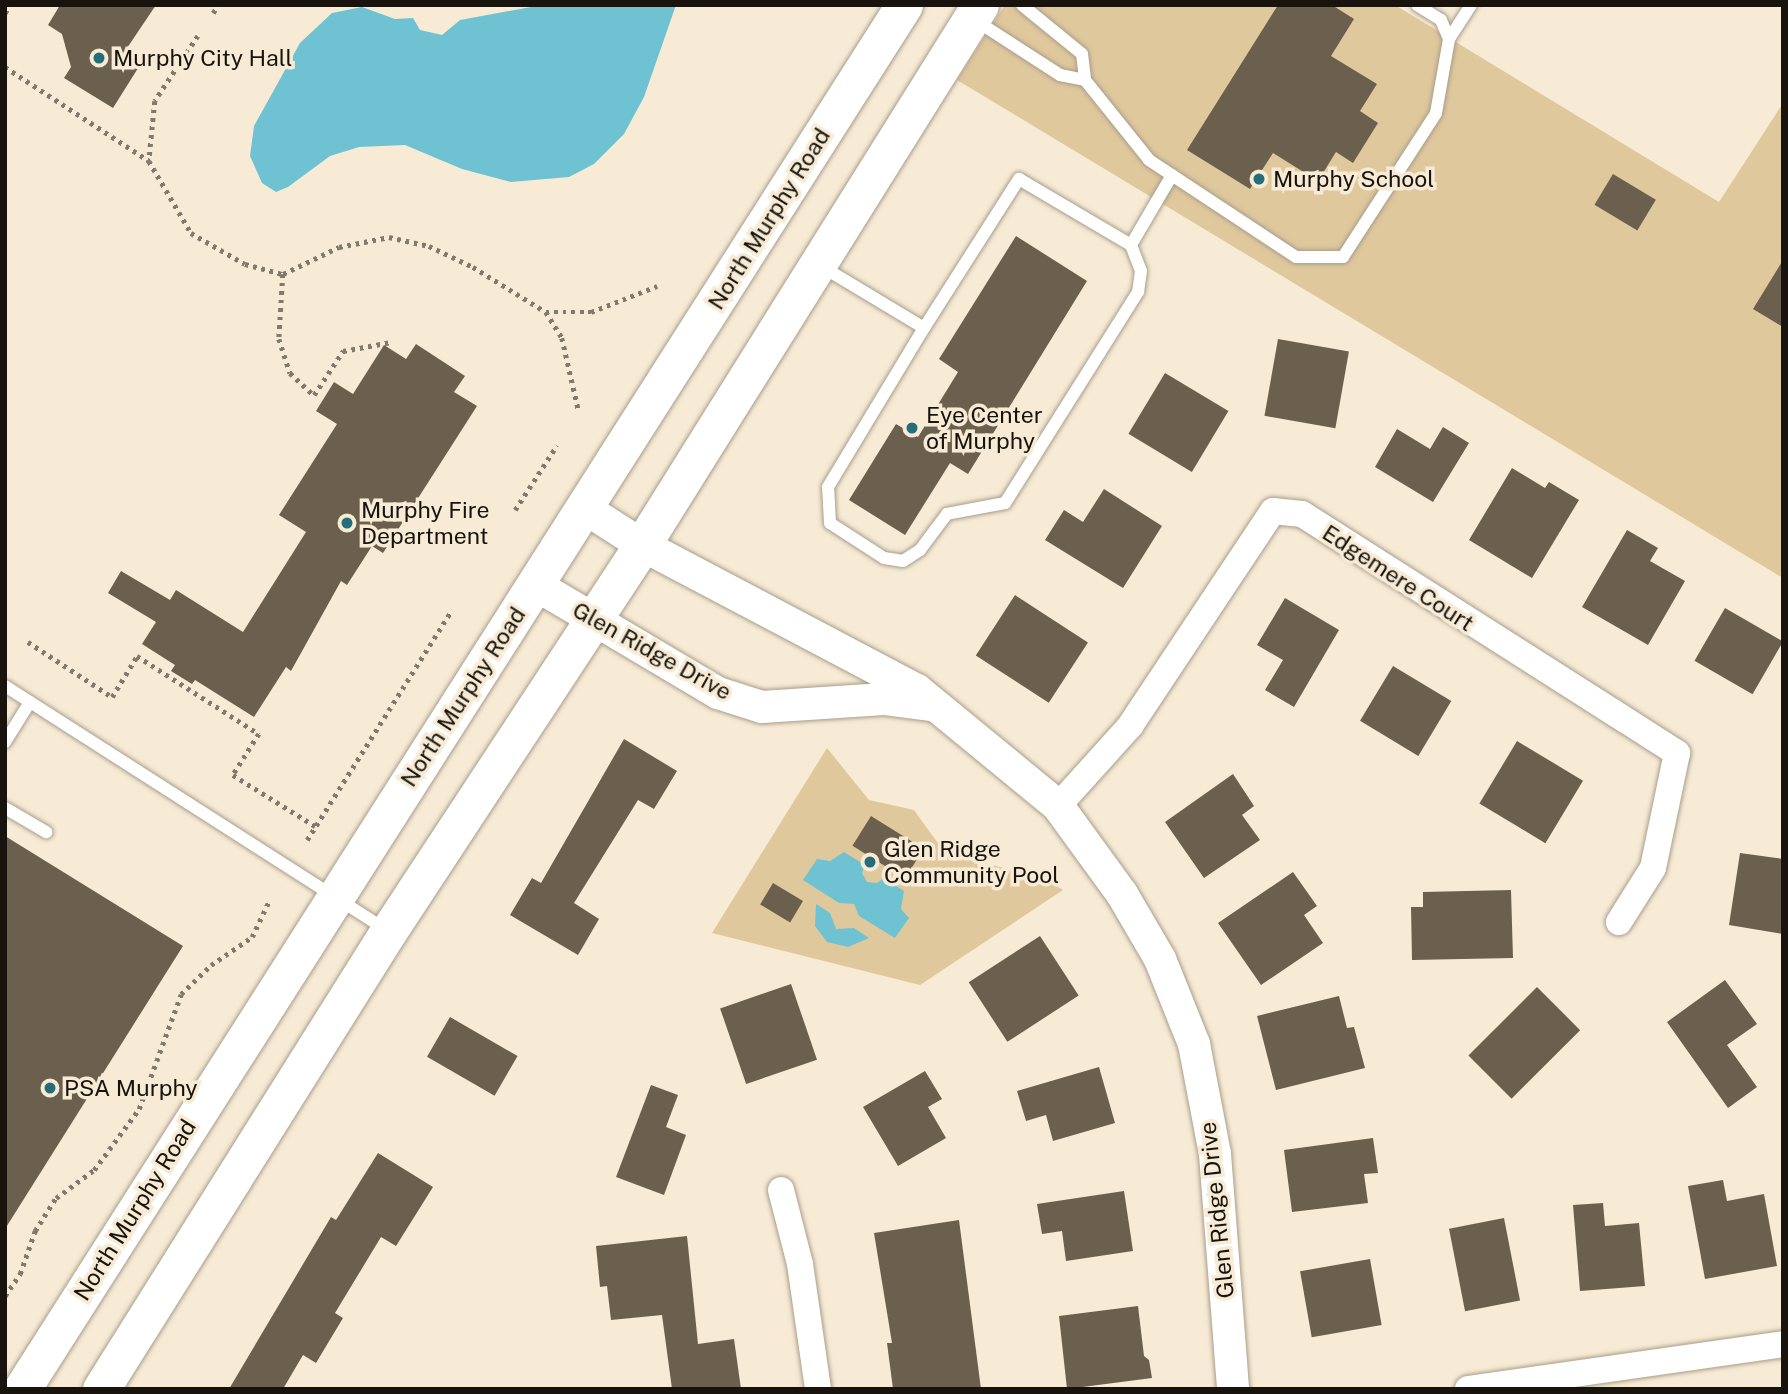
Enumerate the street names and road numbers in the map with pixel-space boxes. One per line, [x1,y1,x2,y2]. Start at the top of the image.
street label: North Murphy Road [702,123,836,315]
street label: Edgemere Court [1317,519,1479,637]
street label: Glen Ridge Drive [568,596,736,706]
street label: North Murphy Road [395,602,531,792]
street label: North Murphy Road [68,1114,202,1306]
street label: Glen Ridge Drive [1194,1120,1240,1300]

